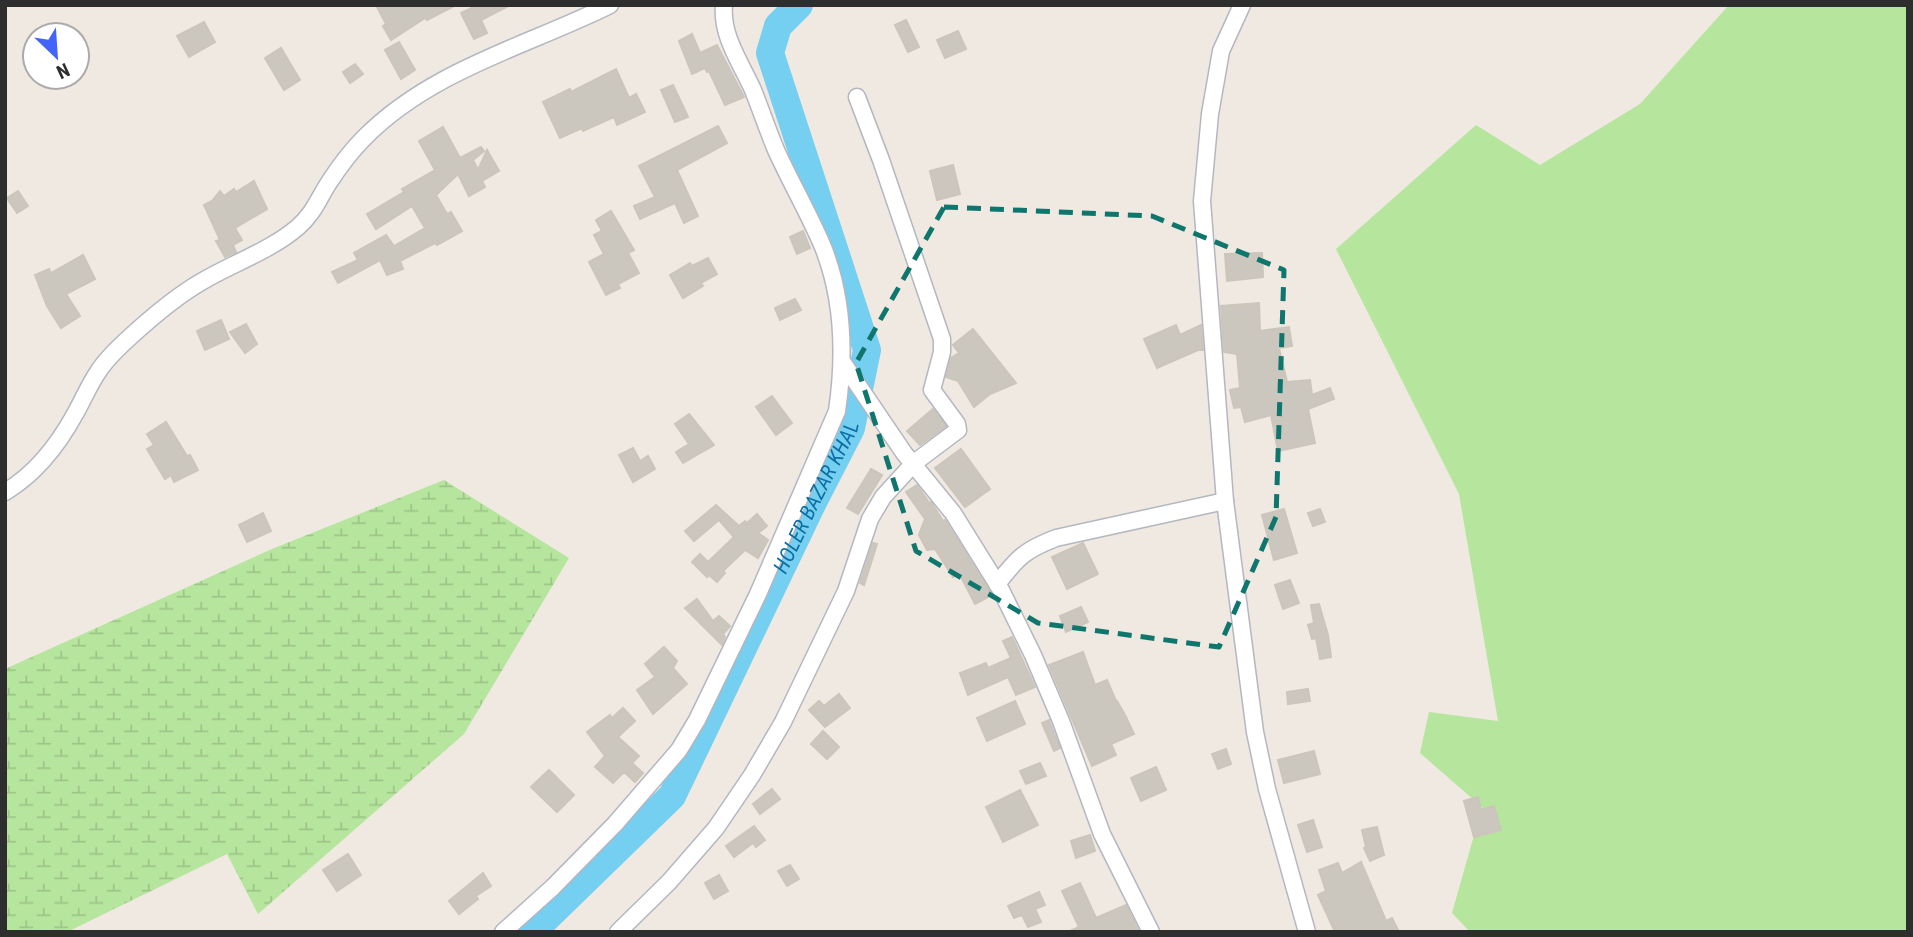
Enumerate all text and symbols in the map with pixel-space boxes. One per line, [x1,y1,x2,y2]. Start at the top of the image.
north arrow [21,21,91,91]
text: N [53,58,73,84]
water label: HOLER BAZAR KHAL [769,420,864,577]

